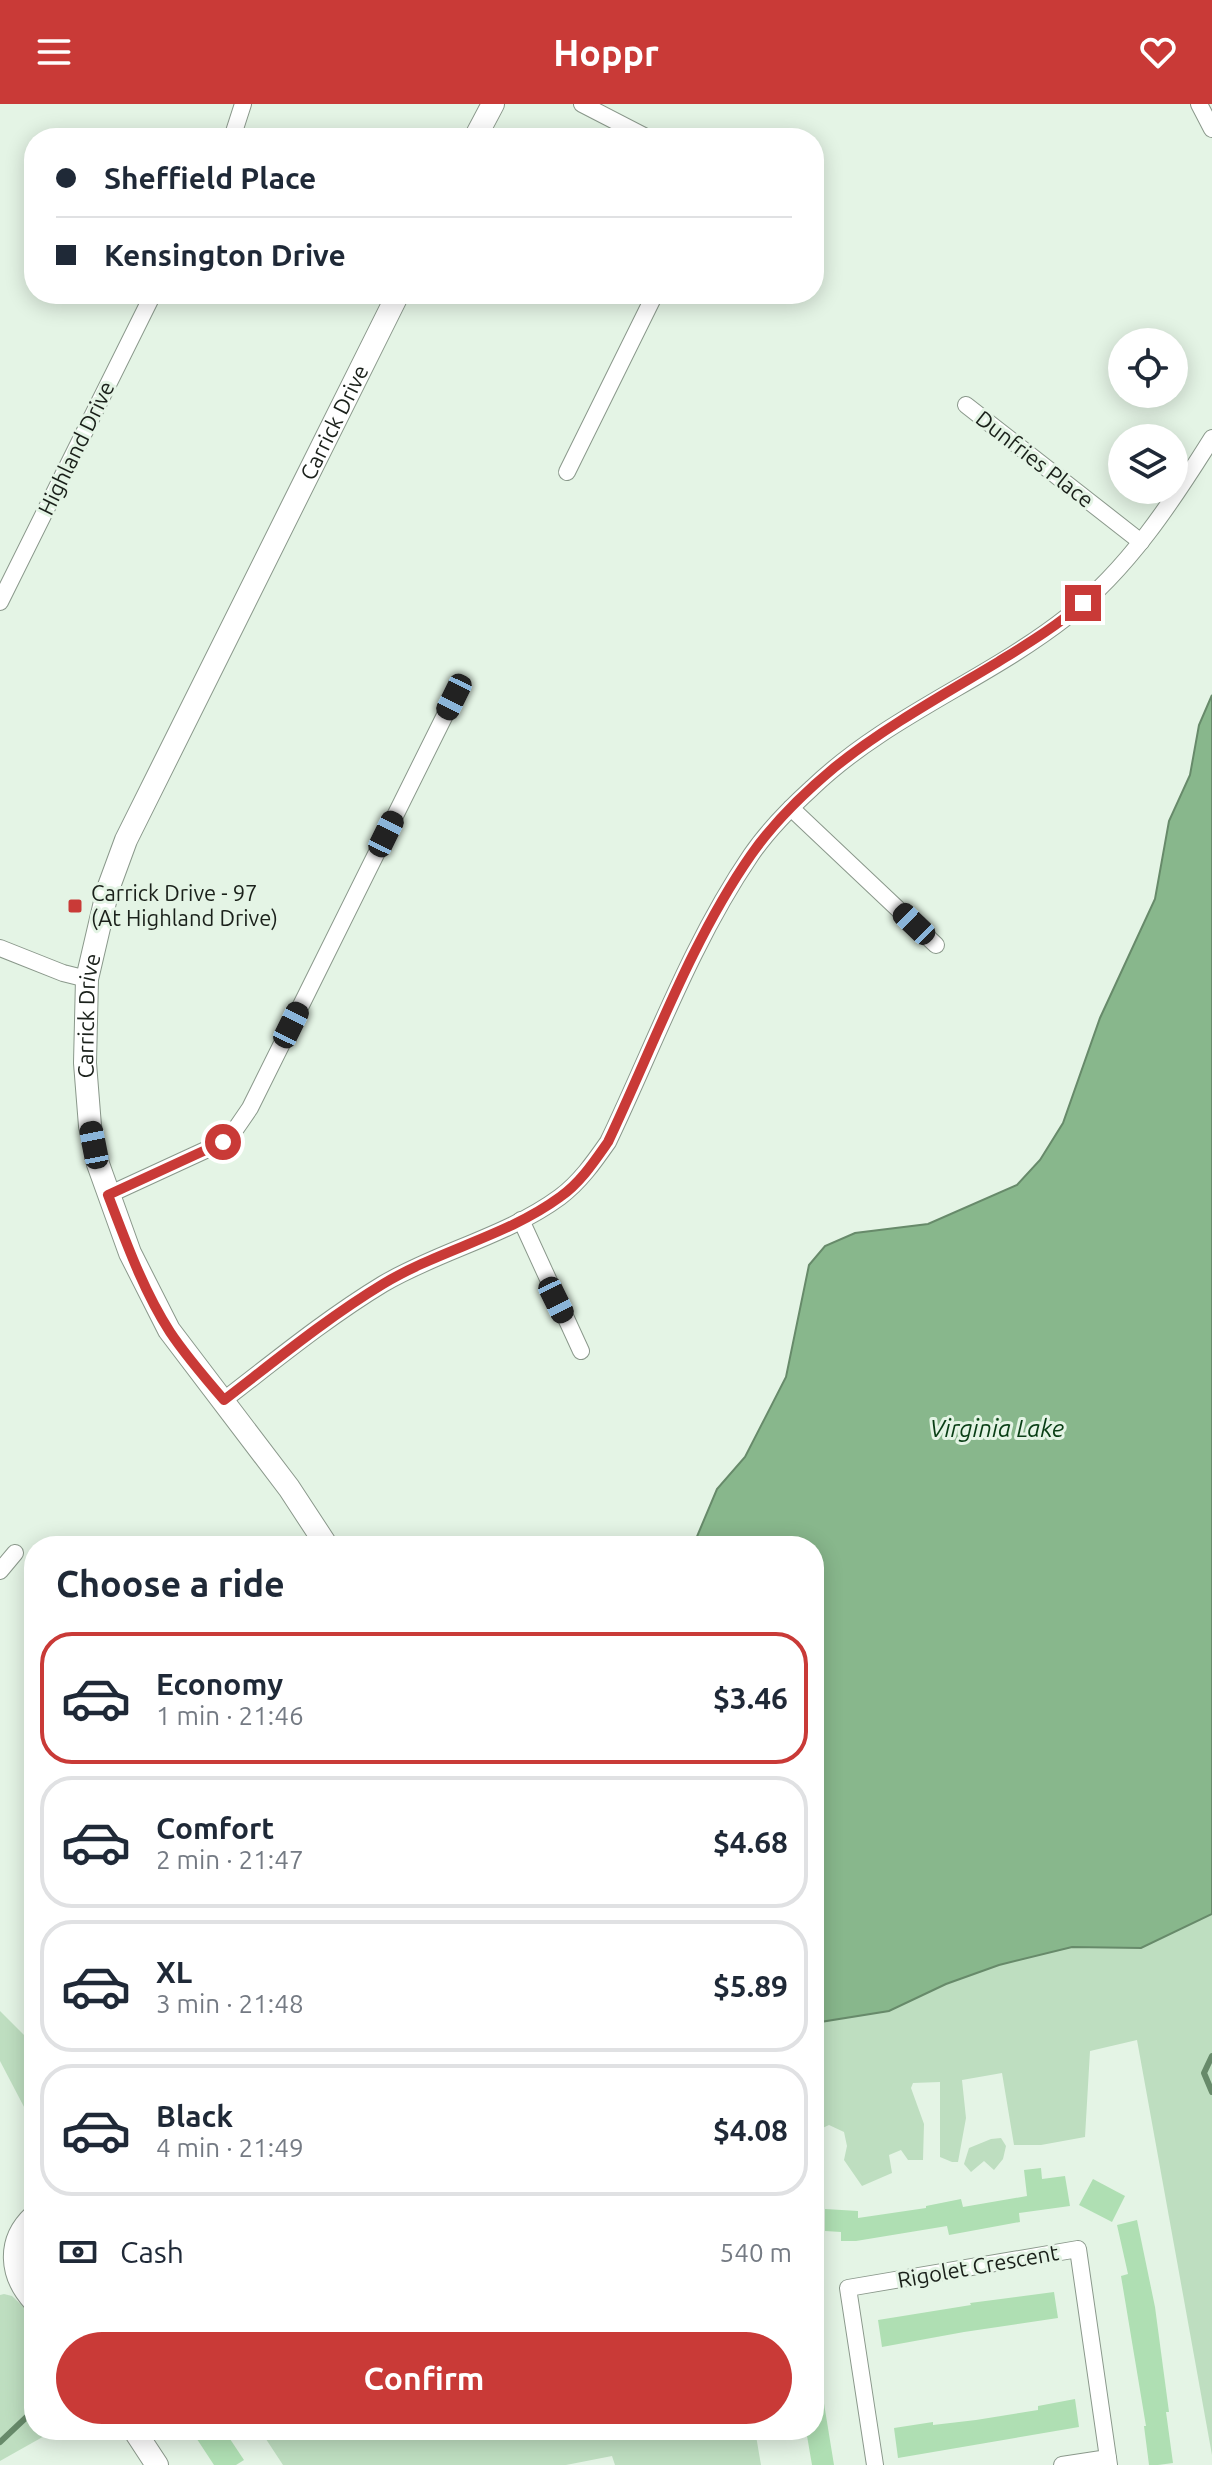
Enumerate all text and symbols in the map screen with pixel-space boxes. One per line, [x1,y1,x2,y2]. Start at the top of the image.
icon: menu [32,30,76,74]
icon: heart [1136,30,1180,74]
text: Hoppr [553,32,659,73]
text: Sheffield Place [104,161,316,195]
text: Kensington Drive [104,238,346,272]
map controls [1108,328,1188,504]
button: locate [1108,328,1188,408]
street label: Carrick Drive [295,360,373,484]
street label: Highland Drive [32,377,119,519]
street label: Dunfries Place [972,405,1099,512]
button: layers [1108,424,1188,504]
route end [1065,585,1101,621]
car [433,670,475,724]
car [365,807,407,861]
place label: Carrick Drive - 97 (At Highland Drive) [91,880,278,931]
marker: Carrick Drive - 97 (At Highland Drive) [66,897,84,915]
car [888,899,940,949]
street label: Carrick Drive [72,951,105,1079]
car [270,998,312,1052]
car [78,1119,110,1171]
route start [205,1124,241,1160]
car [535,1273,577,1327]
water label: Virginia Lake [930,1415,1064,1442]
text: Choose a ride [56,1563,285,1604]
icon: car [60,1662,132,1734]
text: Economy [156,1667,283,1701]
text: $3.46 [713,1681,788,1715]
text: 1 min · 21:46 [156,1701,304,1730]
icon: car [60,1806,132,1878]
text: Comfort [156,1811,274,1845]
text: $4.68 [713,1825,788,1859]
text: 2 min · 21:47 [156,1845,304,1874]
icon: car [60,1950,132,2022]
text: XL [156,1955,192,1989]
text: $5.89 [713,1969,788,2003]
text: 3 min · 21:48 [156,1989,304,2018]
icon: car [60,2094,132,2166]
text: Black [156,2099,233,2133]
text: $4.08 [713,2113,788,2147]
text: 4 min · 21:49 [156,2133,304,2162]
icon: cash [56,2230,100,2274]
text: Cash [120,2235,184,2269]
text: 540 m [720,2238,792,2267]
street label: Rigolet Crescent [895,2239,1061,2292]
button: Confirm [56,2332,792,2424]

